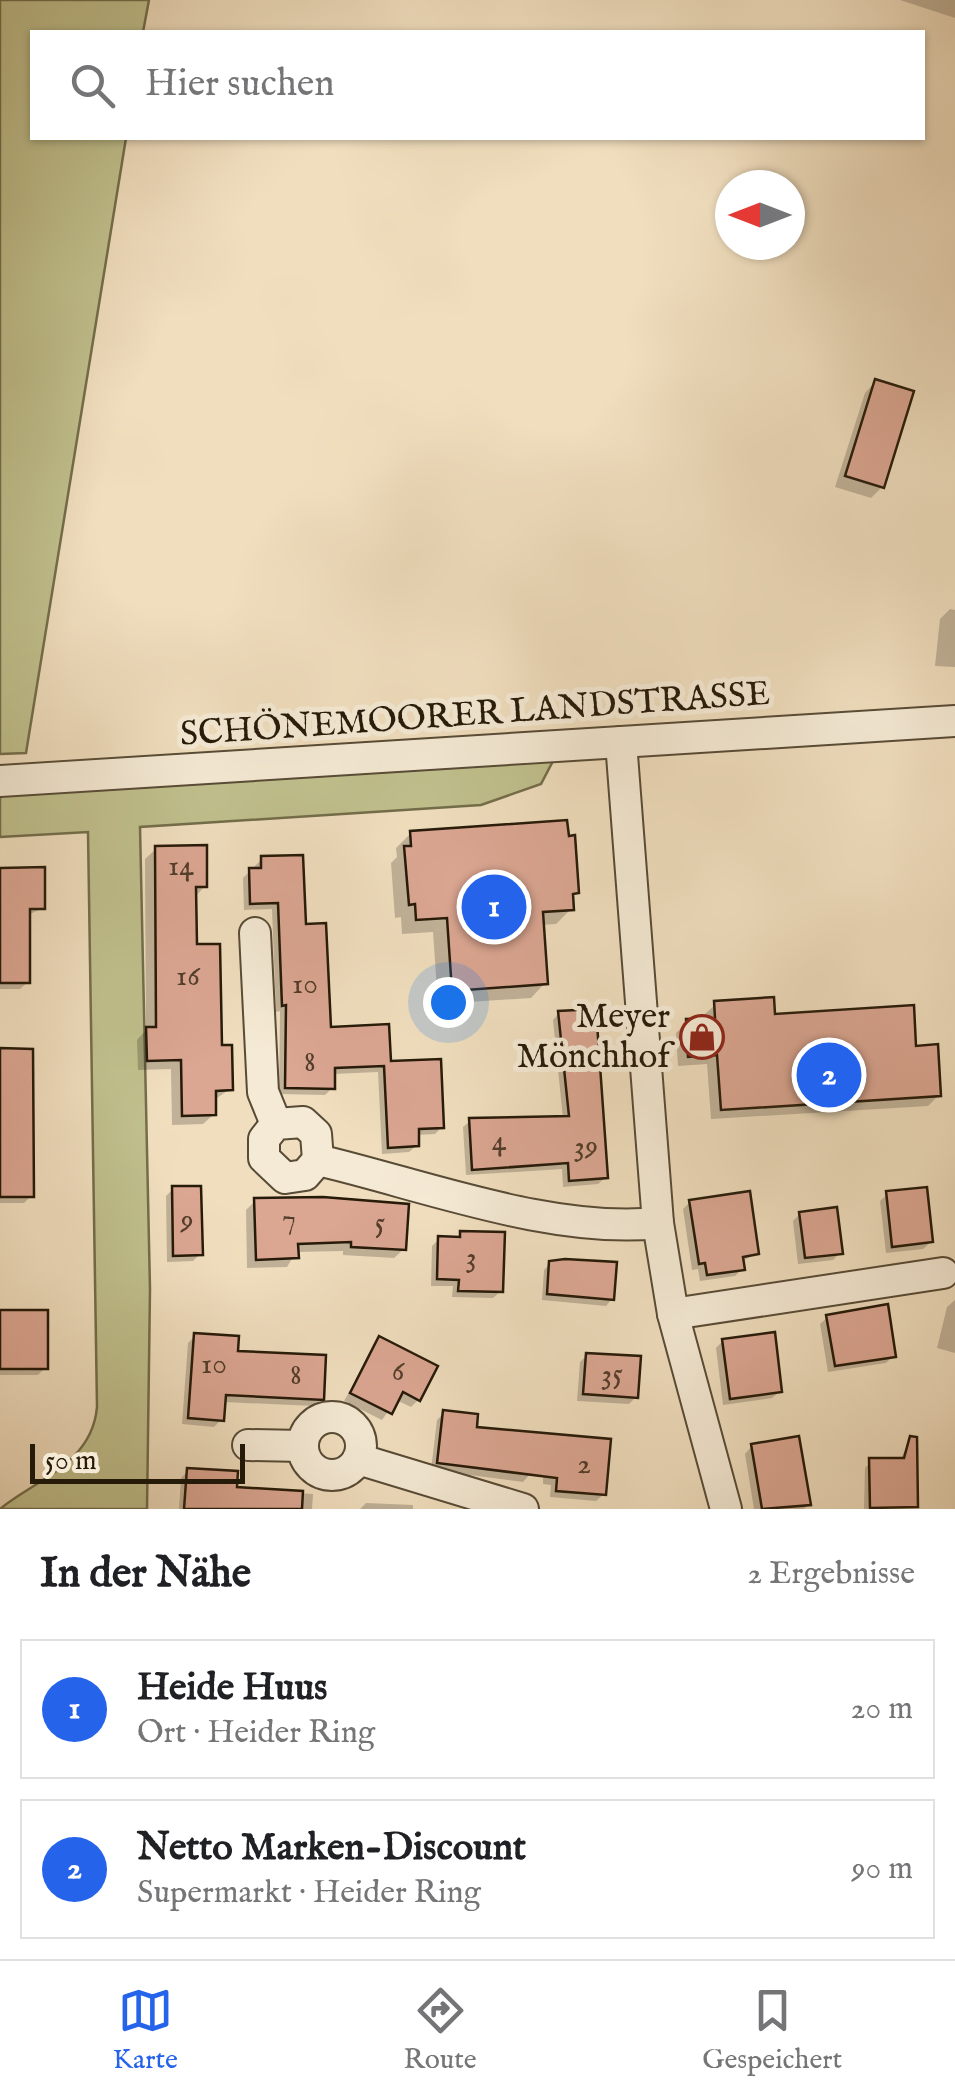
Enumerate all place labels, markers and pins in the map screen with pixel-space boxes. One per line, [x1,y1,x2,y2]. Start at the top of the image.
pin: 1 [462,870,526,944]
place label: Meyer Mönchhof [516,995,675,1080]
shop icon: Meyer Mönchhof [679,1014,725,1060]
pin: 2 [796,1038,862,1112]

